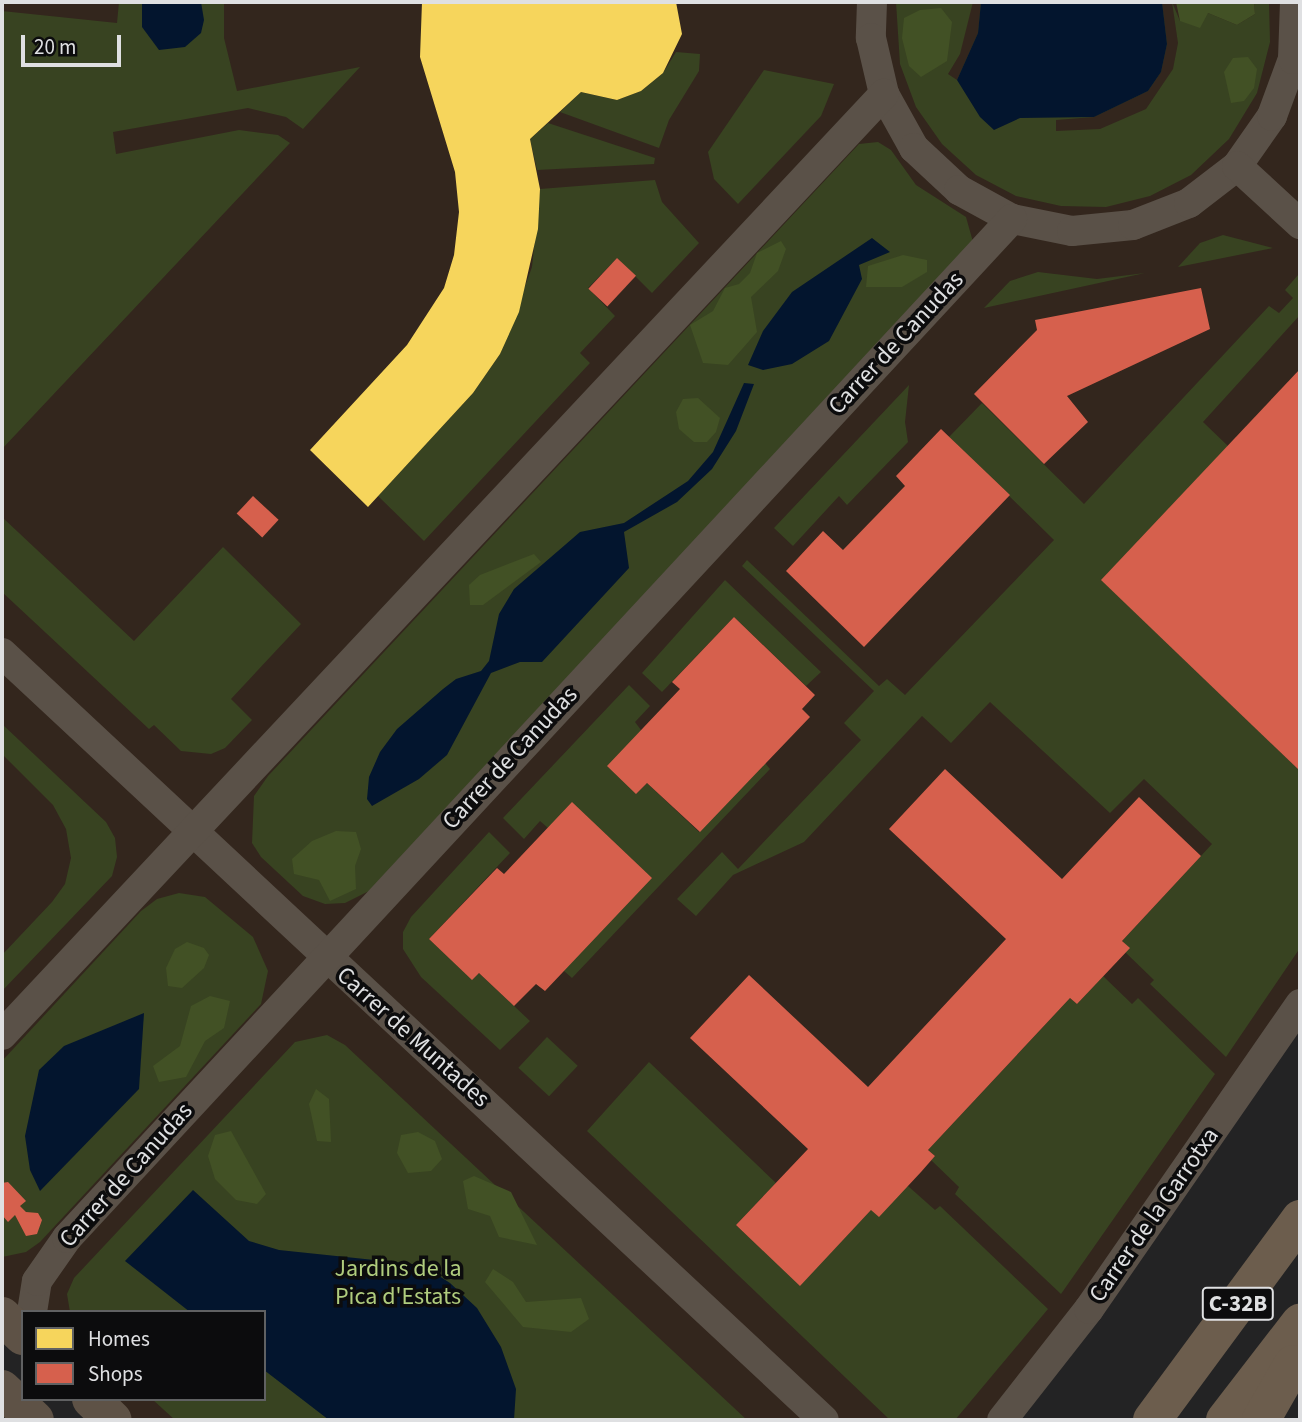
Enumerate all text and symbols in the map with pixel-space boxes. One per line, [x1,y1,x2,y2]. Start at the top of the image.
scale bar [24,21,124,65]
text: 20 m [34,32,76,62]
street label: Carrer de Canudas [822,266,970,420]
street label: Carrer de Canudas [436,681,584,835]
street label: Carrer de Muntades [331,961,495,1113]
street label: Carrer de Canudas [53,1097,199,1253]
street label: Carrer de la Garrotxa [1083,1122,1225,1308]
park label: Jardins de la Pica d'Estats [334,1255,462,1311]
road number: C-32B [1201,1284,1275,1324]
legend [21,1310,266,1401]
text: Homes [88,1324,150,1354]
text: Shops [88,1359,142,1389]

